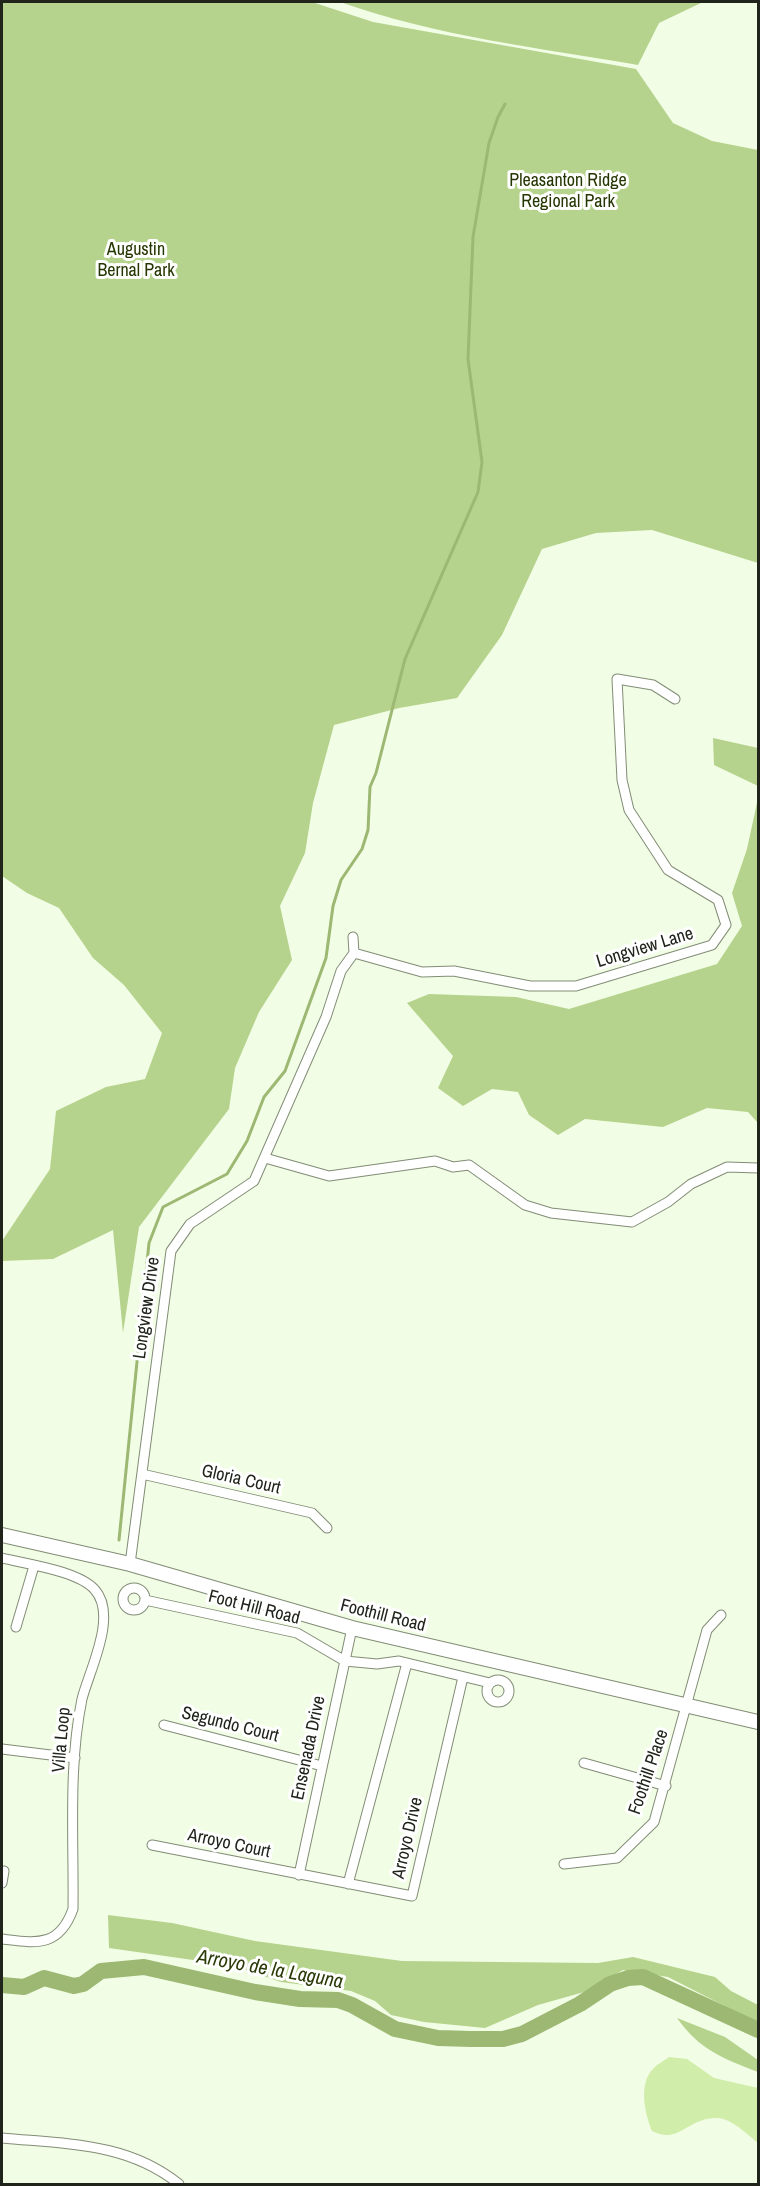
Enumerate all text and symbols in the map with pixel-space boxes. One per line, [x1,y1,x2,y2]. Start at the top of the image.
park label: Pleasanton Ridge Regional Park [509,170,627,213]
park label: Augustin Bernal Park [97,239,175,282]
street label: Longview Lane [594,923,696,973]
street label: Longview Drive [129,1256,165,1360]
street label: Gloria Court [199,1460,283,1500]
street label: Foot Hill Road [206,1586,302,1630]
street label: Foothill Road [338,1595,428,1637]
street label: Ensenada Drive [287,1694,331,1802]
street label: Segundo Court [179,1703,281,1747]
street label: Villa Loop [48,1706,76,1774]
street label: Foothill Place [624,1727,674,1817]
street label: Arroyo Drive [388,1795,428,1881]
street label: Arroyo Court [186,1825,272,1863]
water label: Arroyo de la Laguna [195,1945,345,1995]

